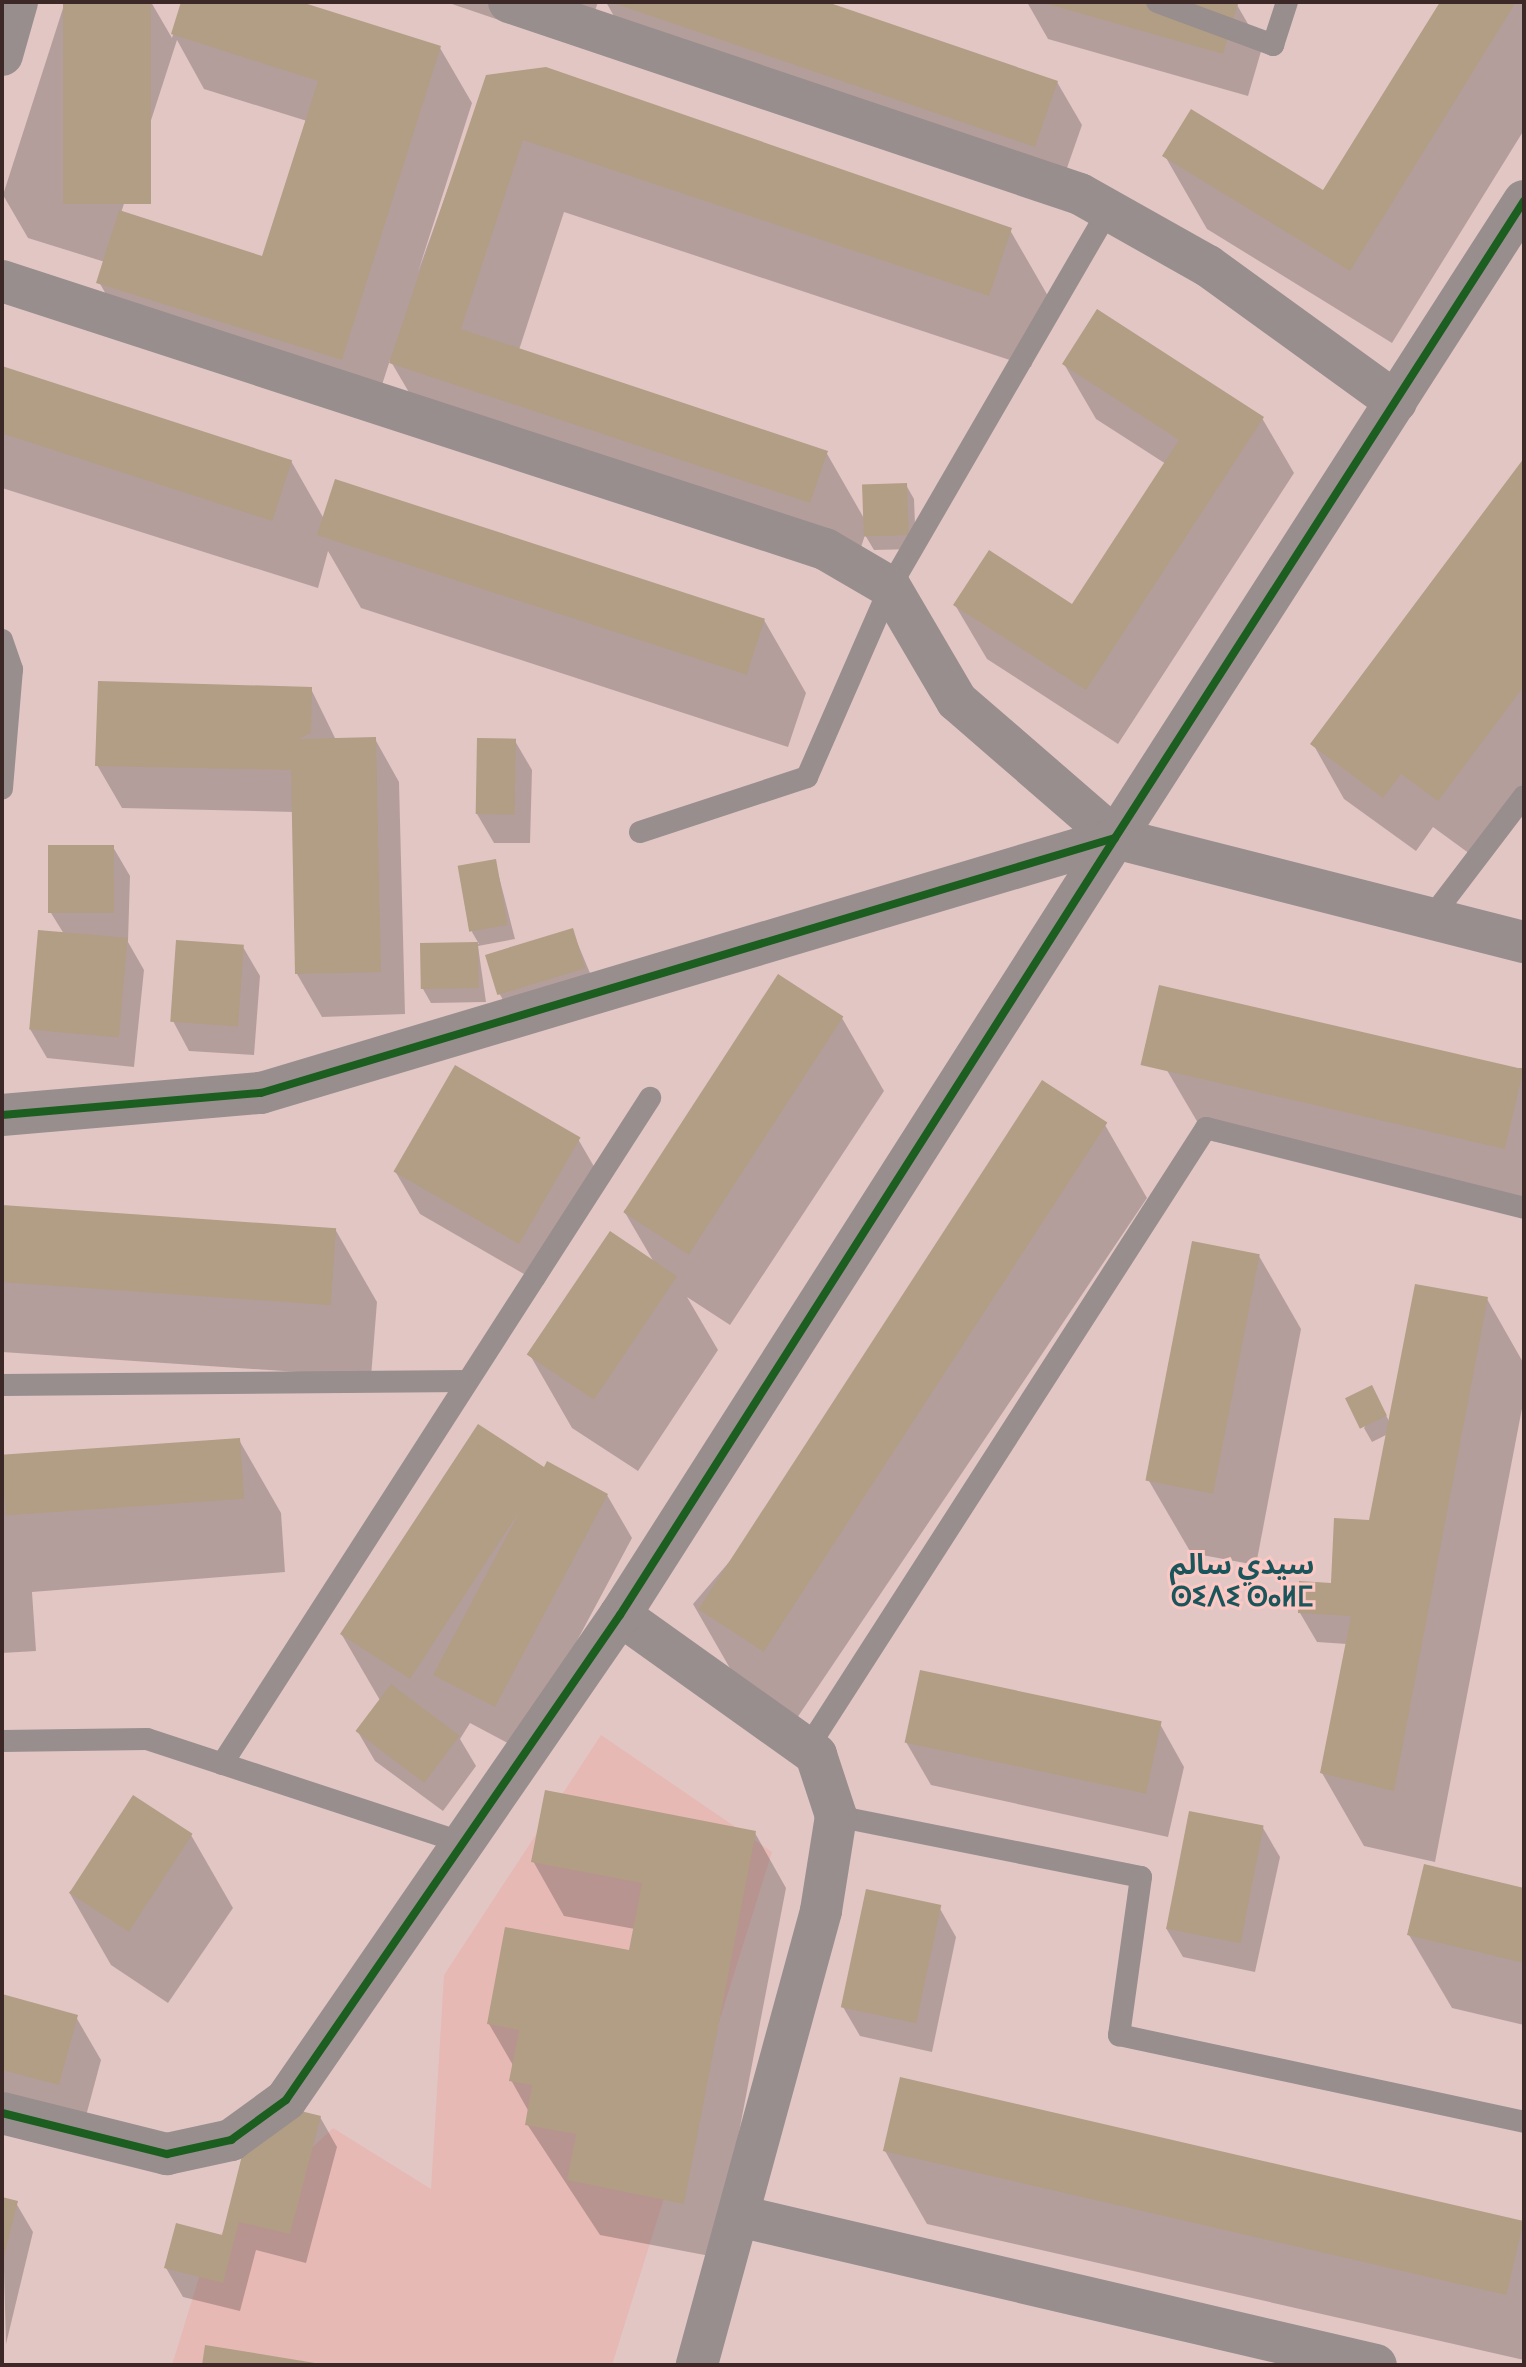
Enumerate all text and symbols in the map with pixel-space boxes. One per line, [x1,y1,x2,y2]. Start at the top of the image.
district label: سيدي سالم ⵙⵉⴷⵉ ⵙⴰⵍⵎ [1170,1546,1314,1612]

